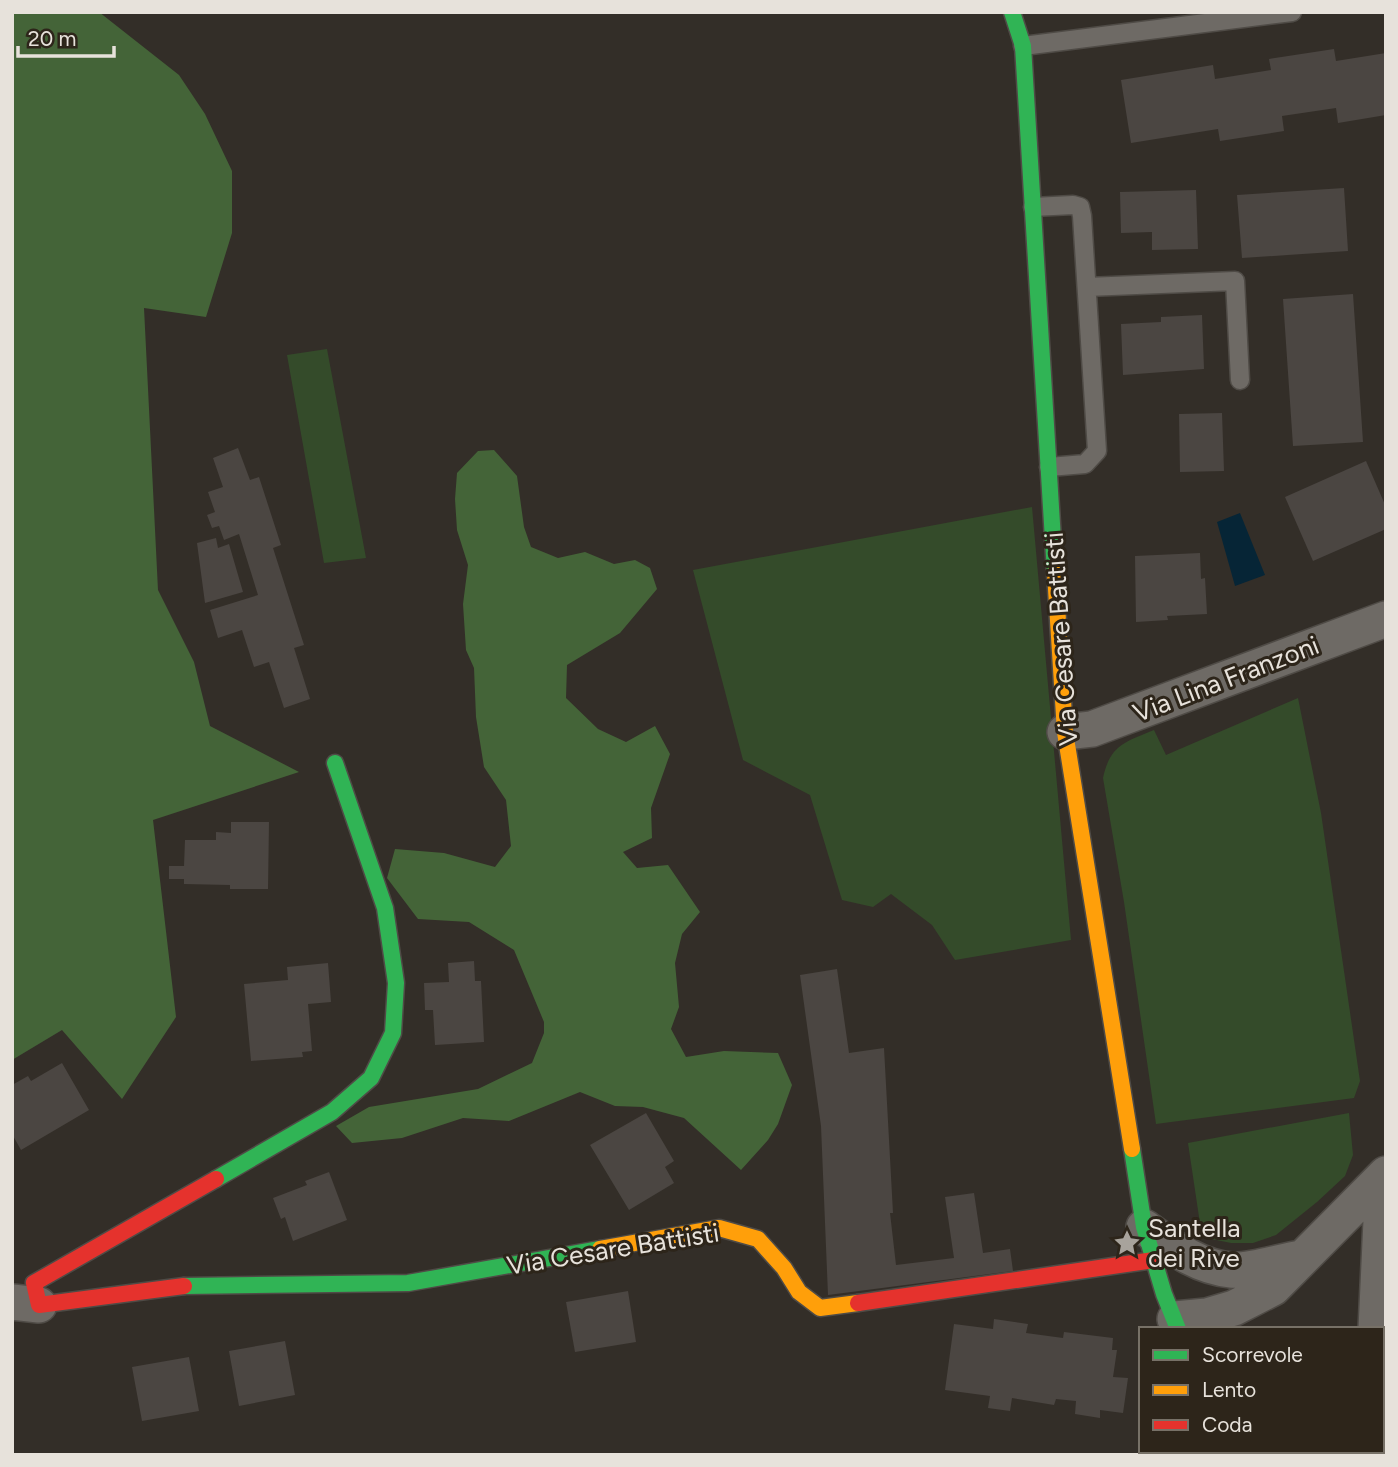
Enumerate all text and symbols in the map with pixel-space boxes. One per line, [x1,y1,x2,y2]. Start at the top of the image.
scale bar [18,14,114,58]
text: 20 m [28,26,76,51]
street label: Via Cesare Battisti [1038,531,1084,747]
street label: Via Lina Franzoni [1129,629,1323,729]
place label: Santella dei Rive [1148,1212,1240,1274]
street label: Via Cesare Battisti [505,1216,721,1282]
place icon: Santella dei Rive [1112,1228,1142,1258]
legend [1139,1327,1384,1453]
text: Scorrevole [1202,1342,1303,1367]
text: Lento [1202,1377,1256,1402]
text: Coda [1202,1412,1252,1437]

